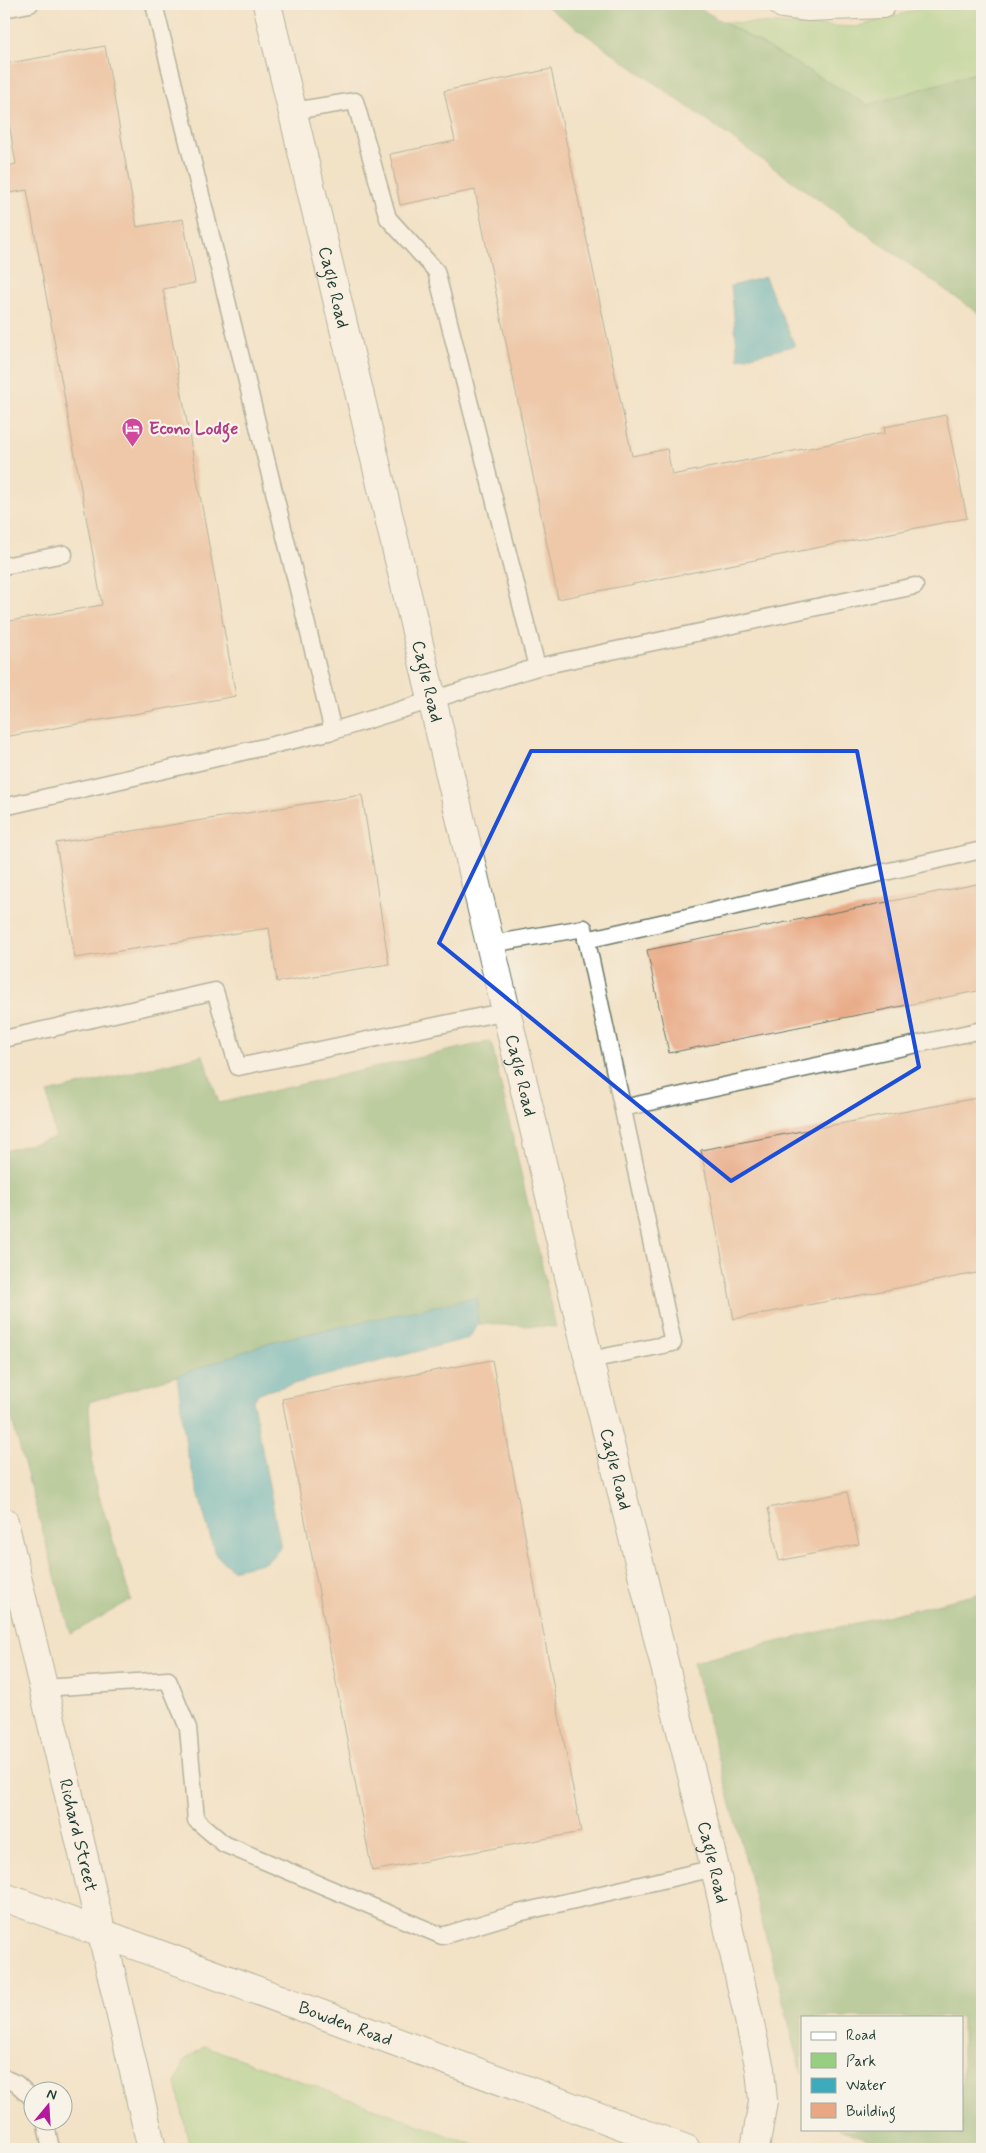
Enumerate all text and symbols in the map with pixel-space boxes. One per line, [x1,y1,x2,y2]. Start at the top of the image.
street label: Cagle Road [312,244,355,331]
hotel icon: Econo Lodge [121,416,145,447]
place label: Econo Lodge [149,417,238,443]
street label: Cagle Road [405,638,448,725]
street label: Cagle Road [499,1032,542,1119]
street label: Cagle Road [593,1426,637,1513]
street label: Richard Street [53,1777,103,1894]
street label: Cagle Road [691,1819,734,1906]
street label: Bowden Road [295,1996,395,2052]
legend [801,2016,964,2130]
text: Road [846,2026,876,2046]
text: Park [846,2052,876,2072]
text: Water [846,2076,886,2096]
north arrow [22,2080,72,2130]
text: N [44,2085,59,2105]
text: Building [846,2102,896,2123]

